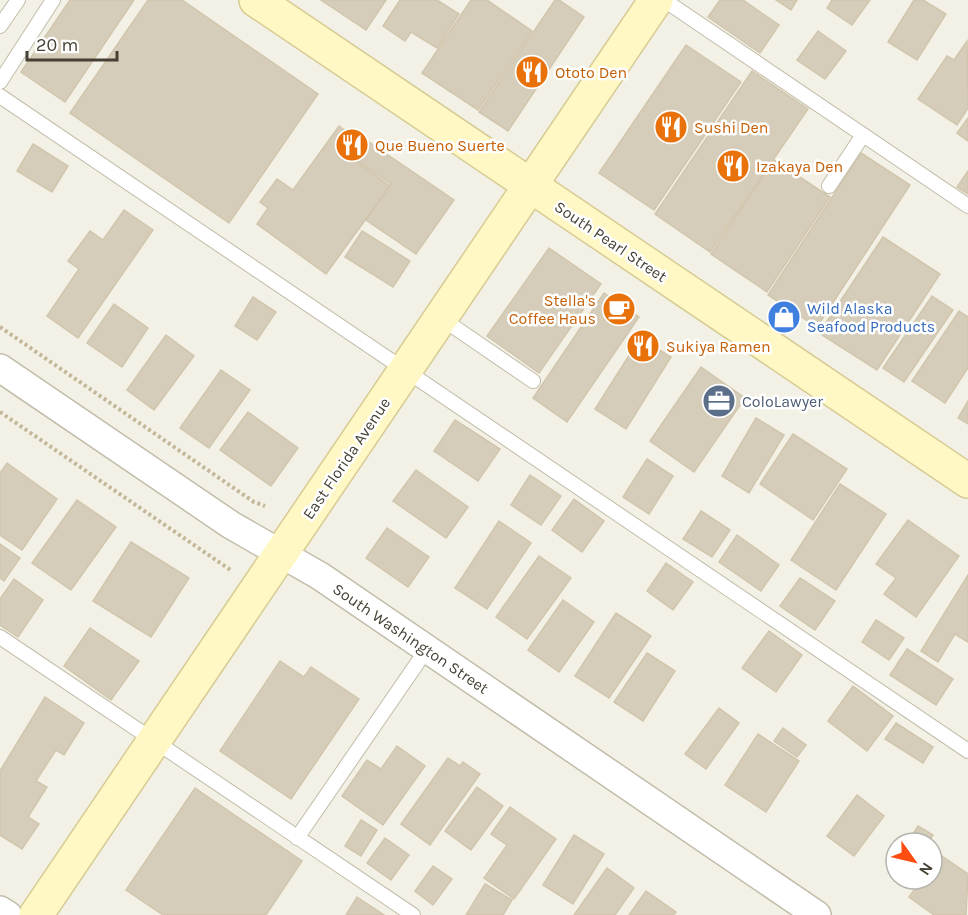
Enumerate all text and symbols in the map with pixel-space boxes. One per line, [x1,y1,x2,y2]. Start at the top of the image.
scale bar [27,24,117,62]
text: 20 m [36,34,78,56]
restaurant icon: Ototo Den [514,54,550,90]
place label: Ototo Den [555,63,627,82]
restaurant icon: Sushi Den [653,109,689,145]
place label: Sushi Den [694,118,768,137]
restaurant icon: Que Bueno Suerte [334,127,370,163]
place label: Que Bueno Suerte [375,136,505,155]
restaurant icon: Izakaya Den [715,148,751,184]
place label: Izakaya Den [756,157,843,176]
street label: South Pearl Street [551,197,671,286]
place label: Stella's Coffee Haus [509,291,596,328]
cafe icon: Stella's Coffee Haus [601,291,637,327]
shop icon: Wild Alaska Seafood Products [766,299,802,335]
place label: Wild Alaska Seafood Products [807,299,935,336]
restaurant icon: Sukiya Ramen [625,328,661,364]
place label: Sukiya Ramen [666,337,771,356]
office icon: ColoLawyer [701,383,737,419]
place label: ColoLawyer [742,392,823,411]
street label: East Florida Avenue [299,394,394,523]
street label: South Washington Street [329,579,492,698]
north arrow [884,831,944,891]
text: N [915,859,937,879]

